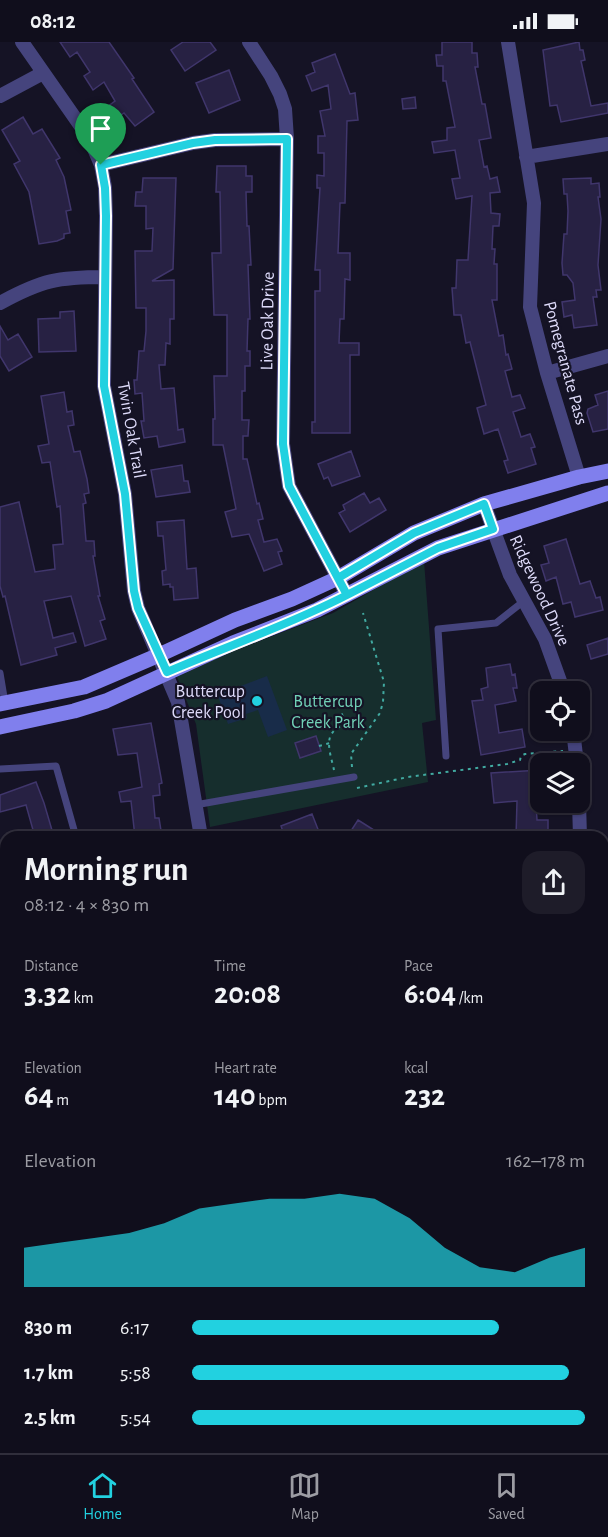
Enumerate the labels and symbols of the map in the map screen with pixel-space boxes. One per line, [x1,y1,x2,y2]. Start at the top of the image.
pin [75,103,126,165]
street label: Live Oak Drive [258,271,278,371]
street label: Pomegranate Pass [540,299,590,427]
street label: Twin Oak Trail [114,380,148,480]
street label: Ridgewood Drive [506,532,573,649]
place label: Buttercup Creek Pool [172,683,245,722]
park label: Buttercup Creek Park [291,693,366,732]
marker: Buttercup Creek Pool [250,694,264,708]

